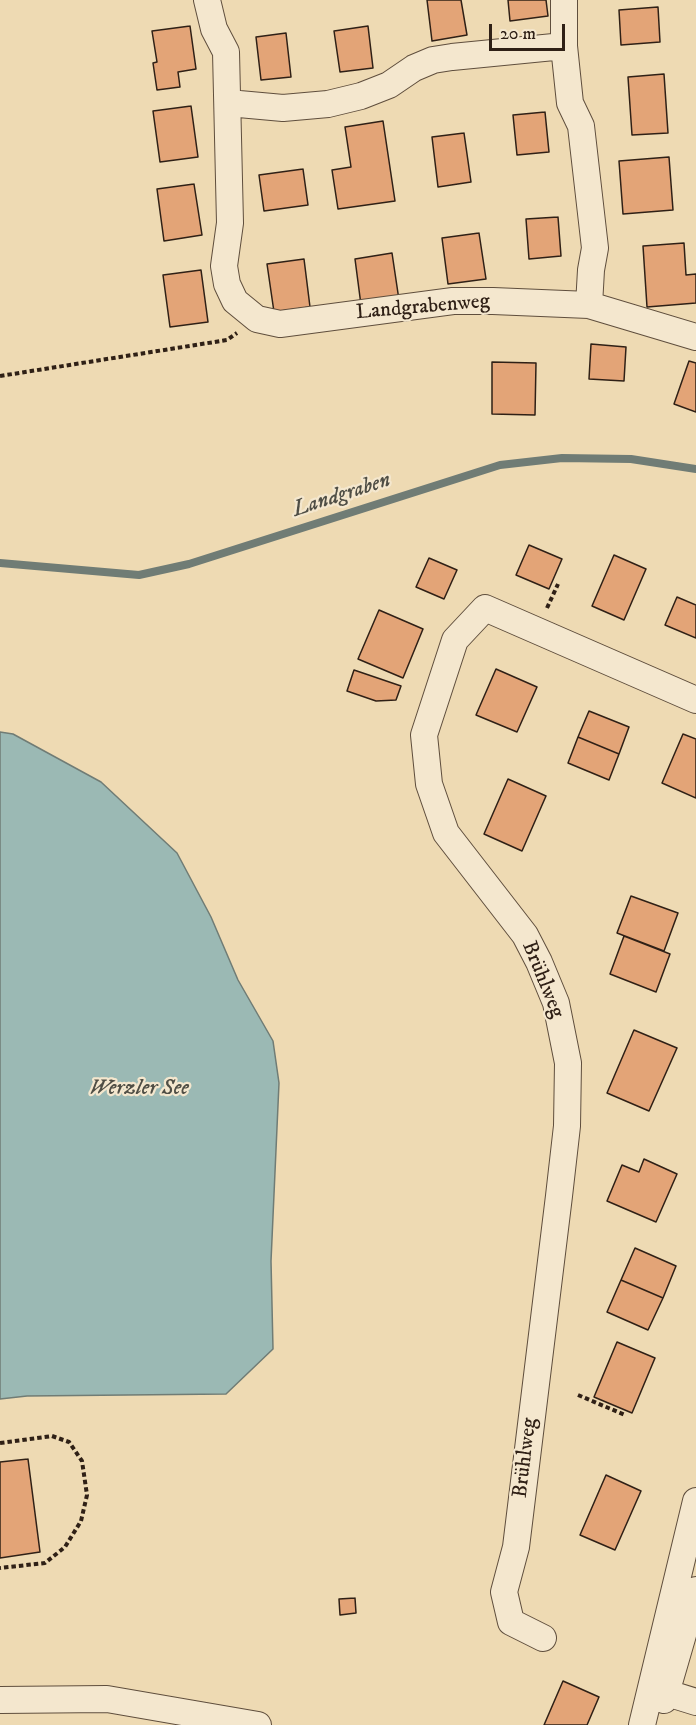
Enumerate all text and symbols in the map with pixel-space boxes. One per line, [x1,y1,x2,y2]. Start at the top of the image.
scale bar [492,12,568,50]
text: 20 m [500,23,536,45]
street label: Landgrabenweg [355,290,491,326]
water label: Landgraben [290,468,394,524]
street label: Brühlweg [515,938,569,1022]
water label: Werzler See [89,1076,189,1102]
street label: Brühlweg [509,1416,543,1500]

